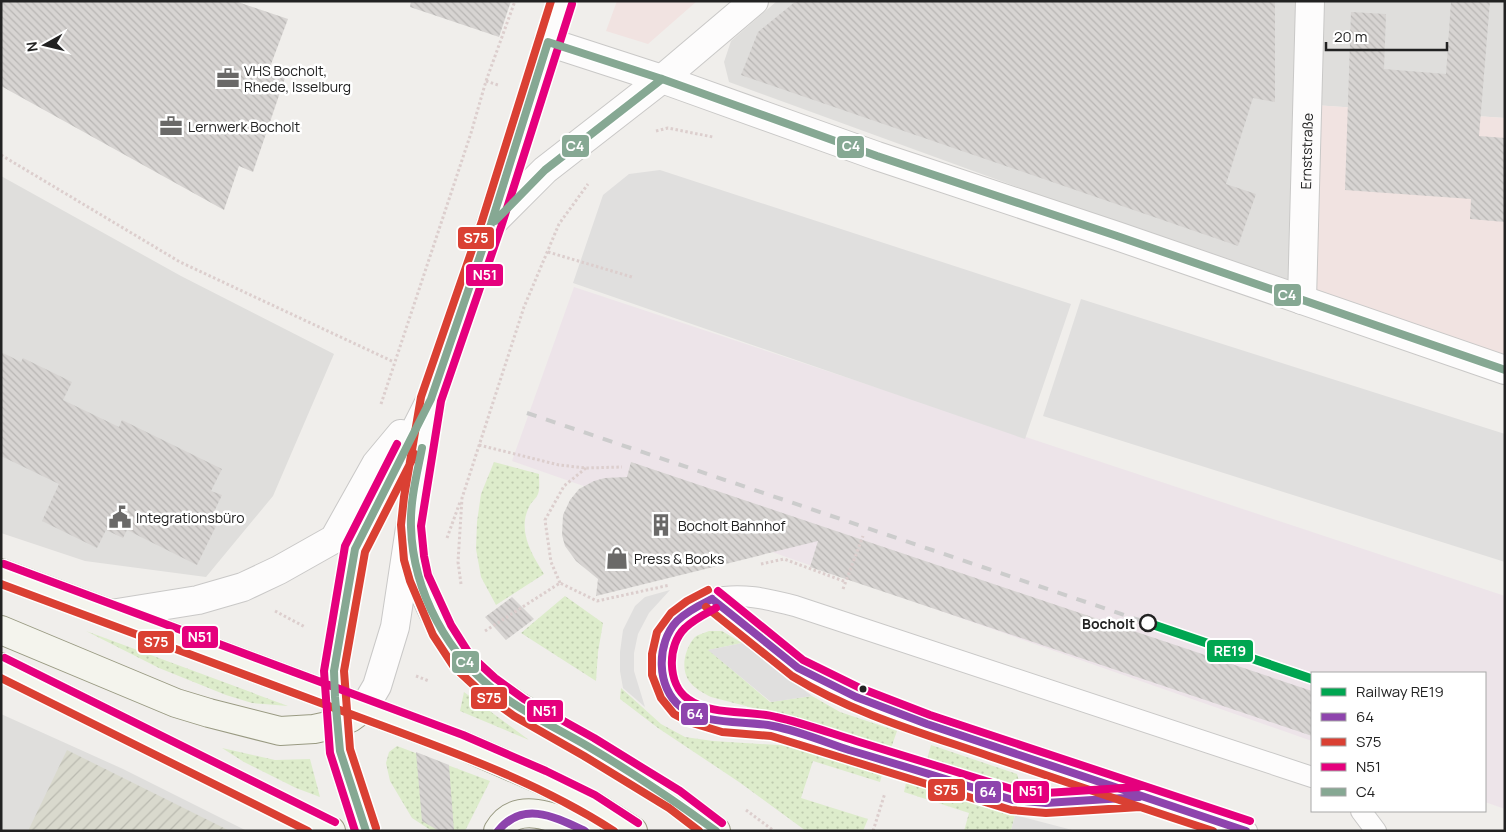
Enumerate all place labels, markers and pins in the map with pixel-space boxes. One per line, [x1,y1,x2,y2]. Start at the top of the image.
place label: VHS Bocholt, Rhede, Isselburg [244,61,351,96]
office icon: VHS Bocholt, Rhede, Isselburg [215,65,241,91]
office icon: Lernwerk Bocholt [158,113,184,139]
place label: Lernwerk Bocholt [188,117,301,136]
public building icon: Integrationsbüro [107,504,133,530]
place label: Integrationsbüro [136,508,245,527]
building icon: Bocholt Bahnhof [648,512,674,538]
place label: Bocholt Bahnhof [678,516,785,535]
shop icon: Press & Books [604,545,630,571]
place label: Press & Books [634,549,724,568]
place label: Bocholt [1082,614,1135,633]
marker: Bocholt [1139,614,1157,632]
unlabelled marker [858,684,868,694]

